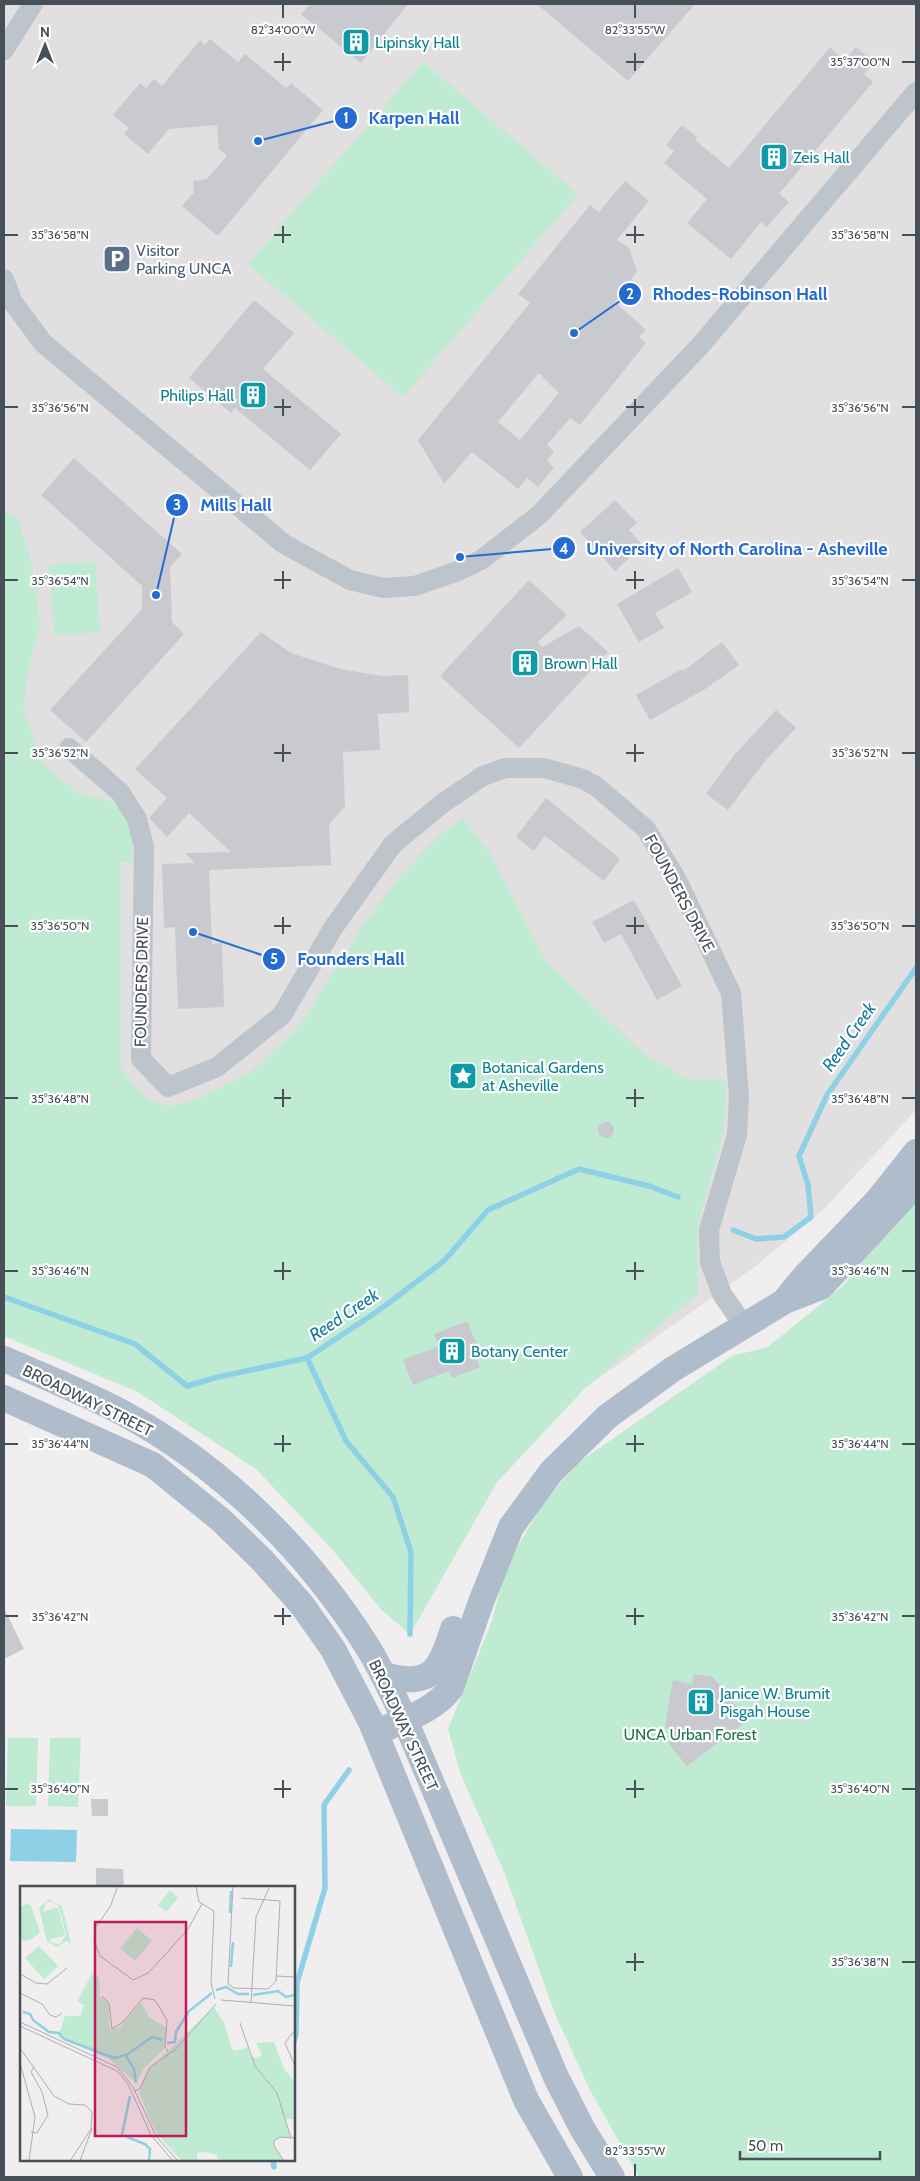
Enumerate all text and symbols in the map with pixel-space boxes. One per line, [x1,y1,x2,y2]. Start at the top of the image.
north arrow [20,20,70,70]
text: 82°34'00"W [251,22,316,37]
text: 82°33'55"W [605,22,666,37]
text: N [40,23,50,41]
building icon: Lipinsky Hall [341,27,371,57]
place label: Lipinsky Hall [375,33,460,52]
text: 35°37'00"N [830,54,890,69]
callout: Karpen Hall [334,101,470,134]
text: Karpen Hall [368,107,460,129]
text: 1 [343,109,349,127]
building icon: Zeis Hall [759,142,789,172]
place label: Zeis Hall [793,148,850,167]
text: 35°36'58"N [31,227,89,242]
text: 35°36'58"N [831,227,889,242]
place label: Visitor Parking UNCA [136,241,231,278]
parking icon: Visitor Parking UNCA [102,244,132,274]
callout: Rhodes-Robinson Hall [618,277,838,310]
text: Rhodes-Robinson Hall [653,283,828,305]
text: 2 [626,285,634,303]
building icon: Philips Hall [238,380,268,410]
place label: Philips Hall [160,386,234,405]
text: 35°36'56"N [31,400,89,415]
text: 35°36'56"N [831,400,889,415]
callout: Mills Hall [165,489,281,522]
text: Mills Hall [200,494,272,516]
text: 3 [173,496,181,514]
callout: University of North Carolina - Asheville [551,532,898,565]
text: University of North Carolina - Asheville [586,538,888,560]
text: 4 [559,540,569,558]
text: 35°36'54"N [31,573,89,588]
text: 35°36'54"N [831,573,889,588]
building icon: Brown Hall [510,648,540,678]
place label: Brown Hall [544,654,618,673]
text: 35°36'52"N [32,745,88,760]
text: 35°36'52"N [832,745,888,760]
street label: FOUNDERS DRIVE [641,831,719,955]
street label: FOUNDERS DRIVE [131,916,152,1047]
text: 35°36'50"N [30,918,90,933]
text: 35°36'50"N [830,918,890,933]
callout: Founders Hall [262,942,414,975]
text: Founders Hall [297,948,405,970]
text: 5 [270,950,278,968]
water label: Reed Creek [817,997,881,1076]
place label: Botanical Gardens at Asheville [482,1058,604,1095]
place icon: Botanical Gardens at Asheville [448,1061,478,1091]
text: 35°36'48"N [31,1091,89,1106]
text: 35°36'48"N [831,1091,889,1106]
text: 35°36'46"N [31,1263,89,1278]
text: 35°36'46"N [831,1263,889,1278]
water label: Reed Creek [305,1283,384,1346]
building icon: Botany Center [437,1336,467,1366]
place label: Botany Center [471,1342,569,1361]
street label: BROADWAY STREET [20,1361,156,1440]
text: 35°36'44"N [31,1436,89,1451]
text: 35°36'44"N [831,1436,889,1451]
text: 35°36'42"N [31,1609,89,1624]
text: 35°36'42"N [831,1609,889,1624]
street label: BROADWAY STREET [365,1657,442,1794]
place label: Janice W. Brumit Pisgah House [719,1684,831,1721]
building icon: Janice W. Brumit Pisgah House [686,1687,716,1717]
park label: UNCA Urban Forest [623,1725,757,1744]
text: 35°36'40"N [30,1781,90,1796]
text: 35°36'40"N [830,1781,890,1796]
inset map [20,1886,295,2161]
text: 35°36'38"N [831,1954,889,1969]
scale bar [740,2128,880,2160]
text: 50 m [748,2137,783,2155]
text: 82°33'55"W [605,2143,666,2158]

